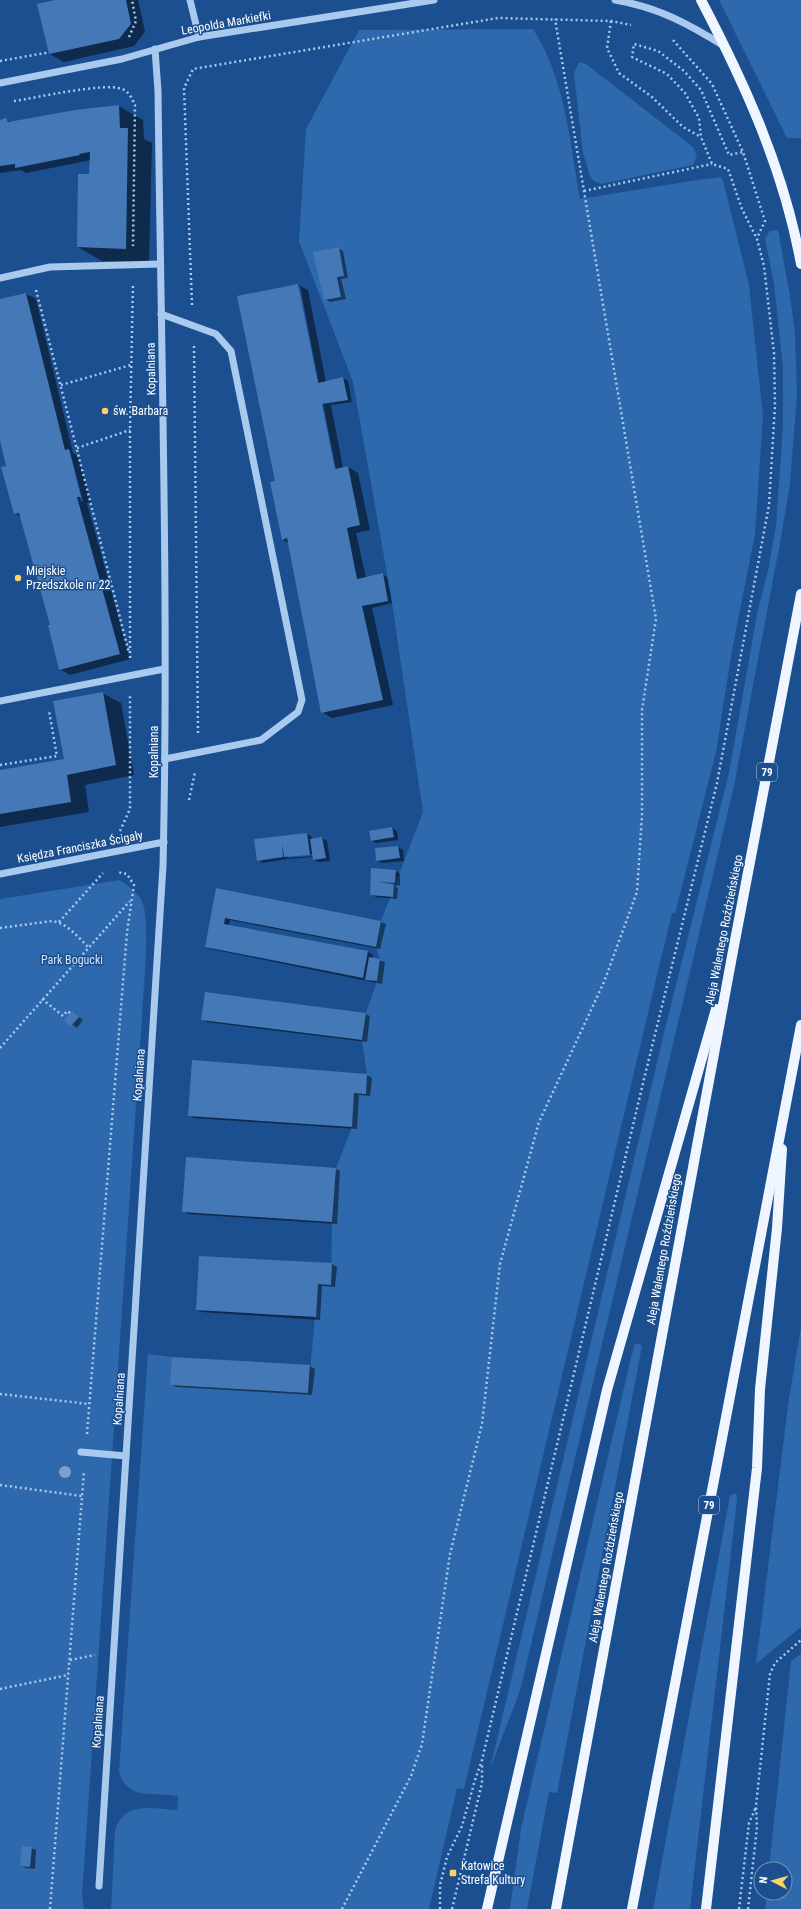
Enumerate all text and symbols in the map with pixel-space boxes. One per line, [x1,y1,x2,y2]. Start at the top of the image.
street label: Leopolda Markiefki [180,8,272,38]
street label: Kopalniana [144,342,158,395]
place label: św. Barbara [113,404,169,418]
marker: św. Barbara [100,406,110,416]
place label: Miejskie Przedszkole nr 22 [26,564,111,592]
marker: Miejskie Przedszkole nr 22 [13,573,23,583]
street label: Kopalniana [147,725,161,778]
road number: 79 [757,763,777,781]
street label: Księdza Franciszka Ścigały [16,827,144,866]
street label: Aleja Walentego Roździeńskiego [702,853,746,1007]
park label: Park Bogucki [41,953,103,967]
street label: Kopalniana [130,1048,148,1102]
street label: Aleja Walentego Roździeńskiego [644,1172,684,1326]
street label: Kopalniana [110,1372,128,1426]
street label: Aleja Walentego Roździeńskiego [586,1490,626,1644]
road number: 79 [699,1496,719,1514]
street label: Kopalniana [89,1695,107,1749]
place label: Katowice Strefa Kultury [461,1859,525,1887]
north arrow [753,1861,793,1901]
marker: Katowice Strefa Kultury [448,1868,458,1878]
text: N [757,1876,770,1884]

